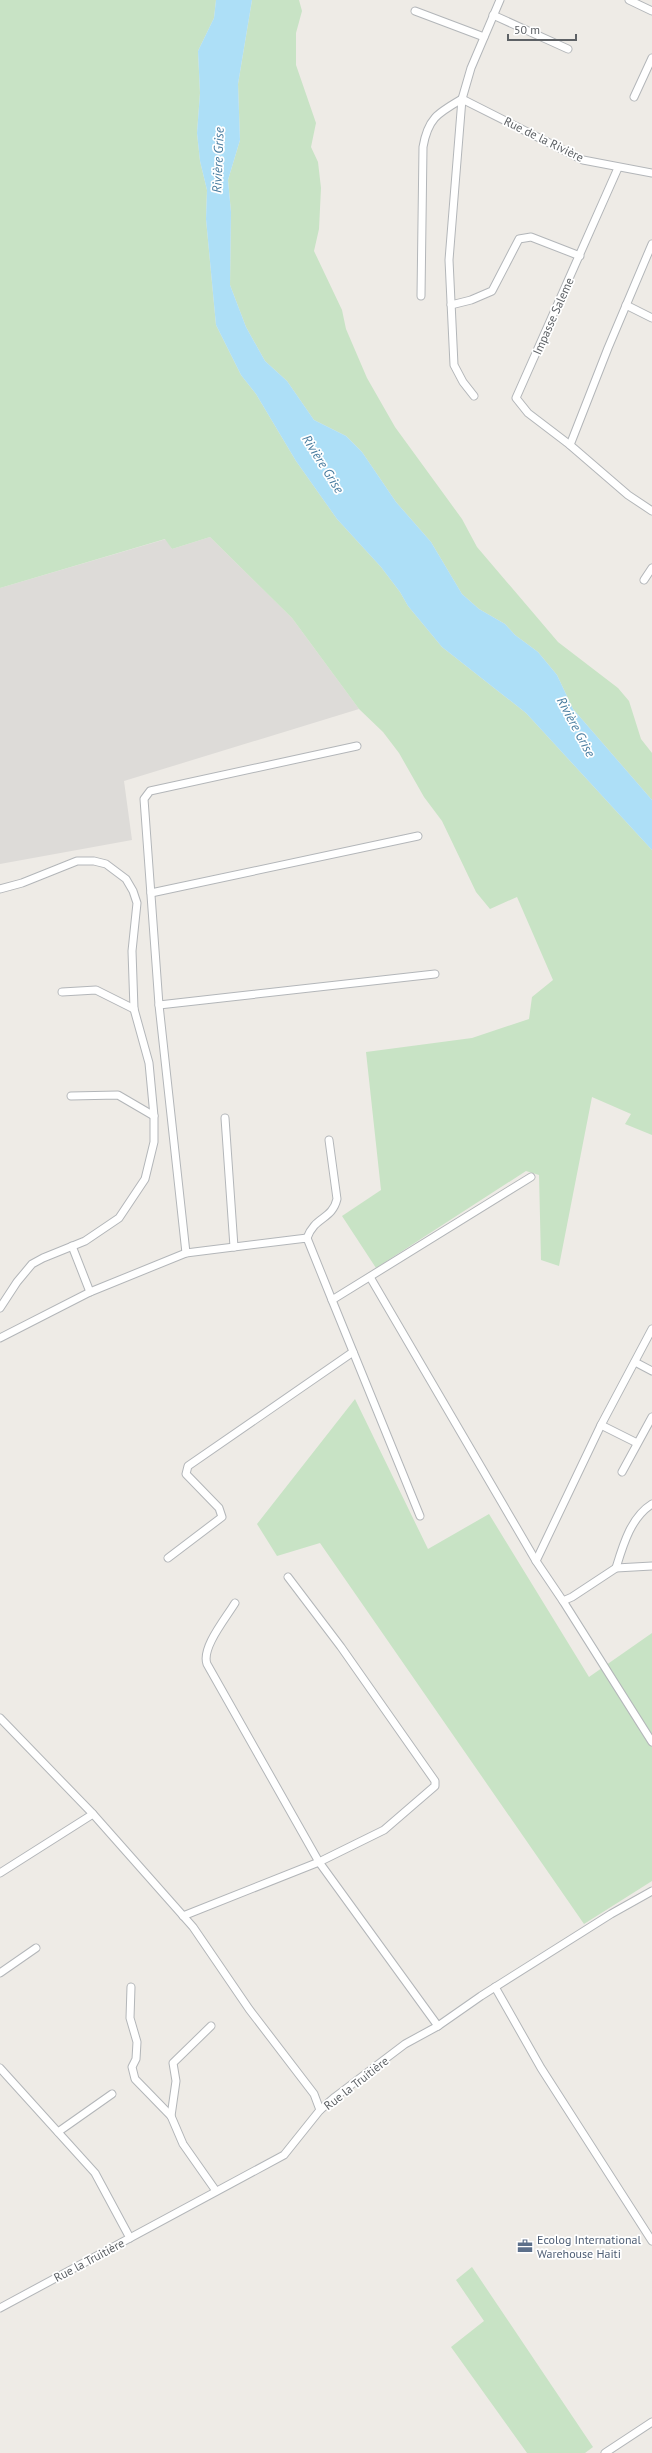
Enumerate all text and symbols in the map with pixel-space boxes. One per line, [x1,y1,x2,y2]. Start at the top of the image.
scale bar [508,16,576,42]
text: 50 m [514,22,540,37]
street label: Rue de la Rivière [502,113,586,165]
water label: Rivière Grise [208,127,228,193]
street label: Impasse Saleme [529,275,577,357]
water label: Rivière Grise [298,432,348,496]
water label: Rivière Grise [553,694,599,760]
street label: Rue la Truitière [321,2053,391,2113]
place label: Ecolog International Warehouse Haiti [537,2232,642,2261]
street label: Rue la Truitière [51,2235,127,2285]
office icon: Ecolog International Warehouse Haiti [516,2237,534,2255]

